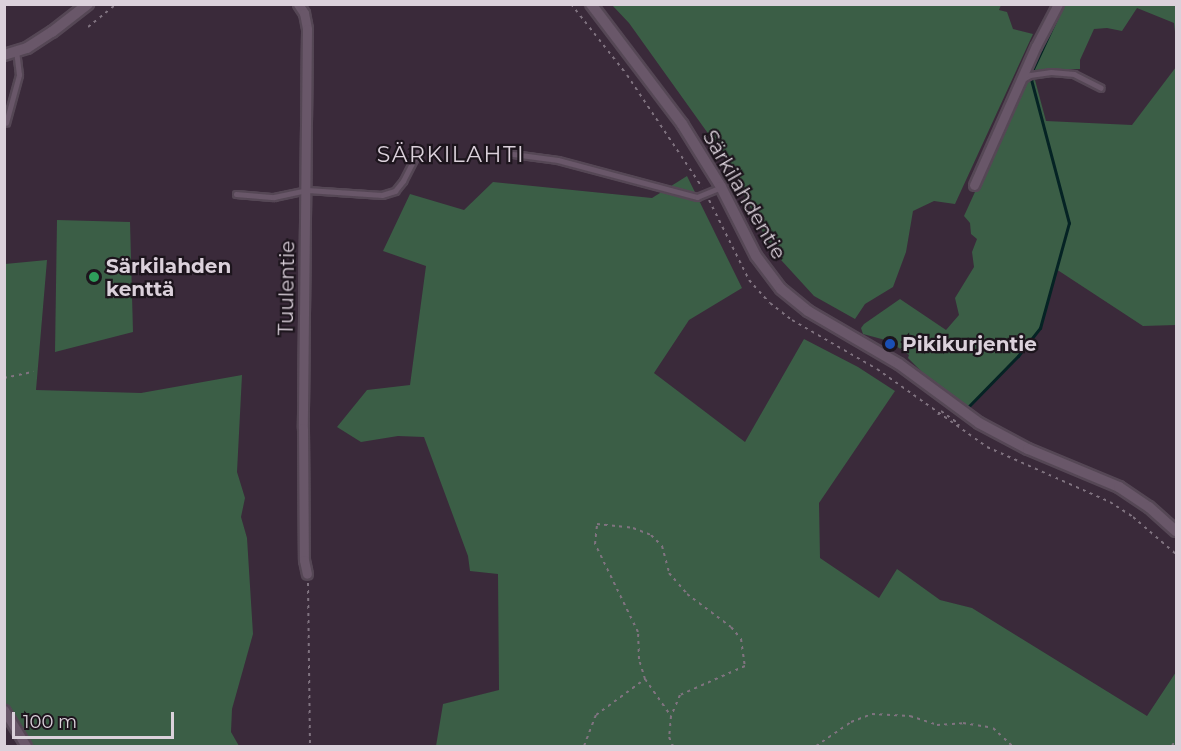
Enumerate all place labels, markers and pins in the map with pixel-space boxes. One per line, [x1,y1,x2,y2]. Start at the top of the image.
place label: Särkilahden kenttä [106,254,231,301]
marker: Särkilahden kenttä [87,270,101,284]
place label: Pikikurjentie [902,332,1037,356]
marker: Pikikurjentie [883,337,897,351]

